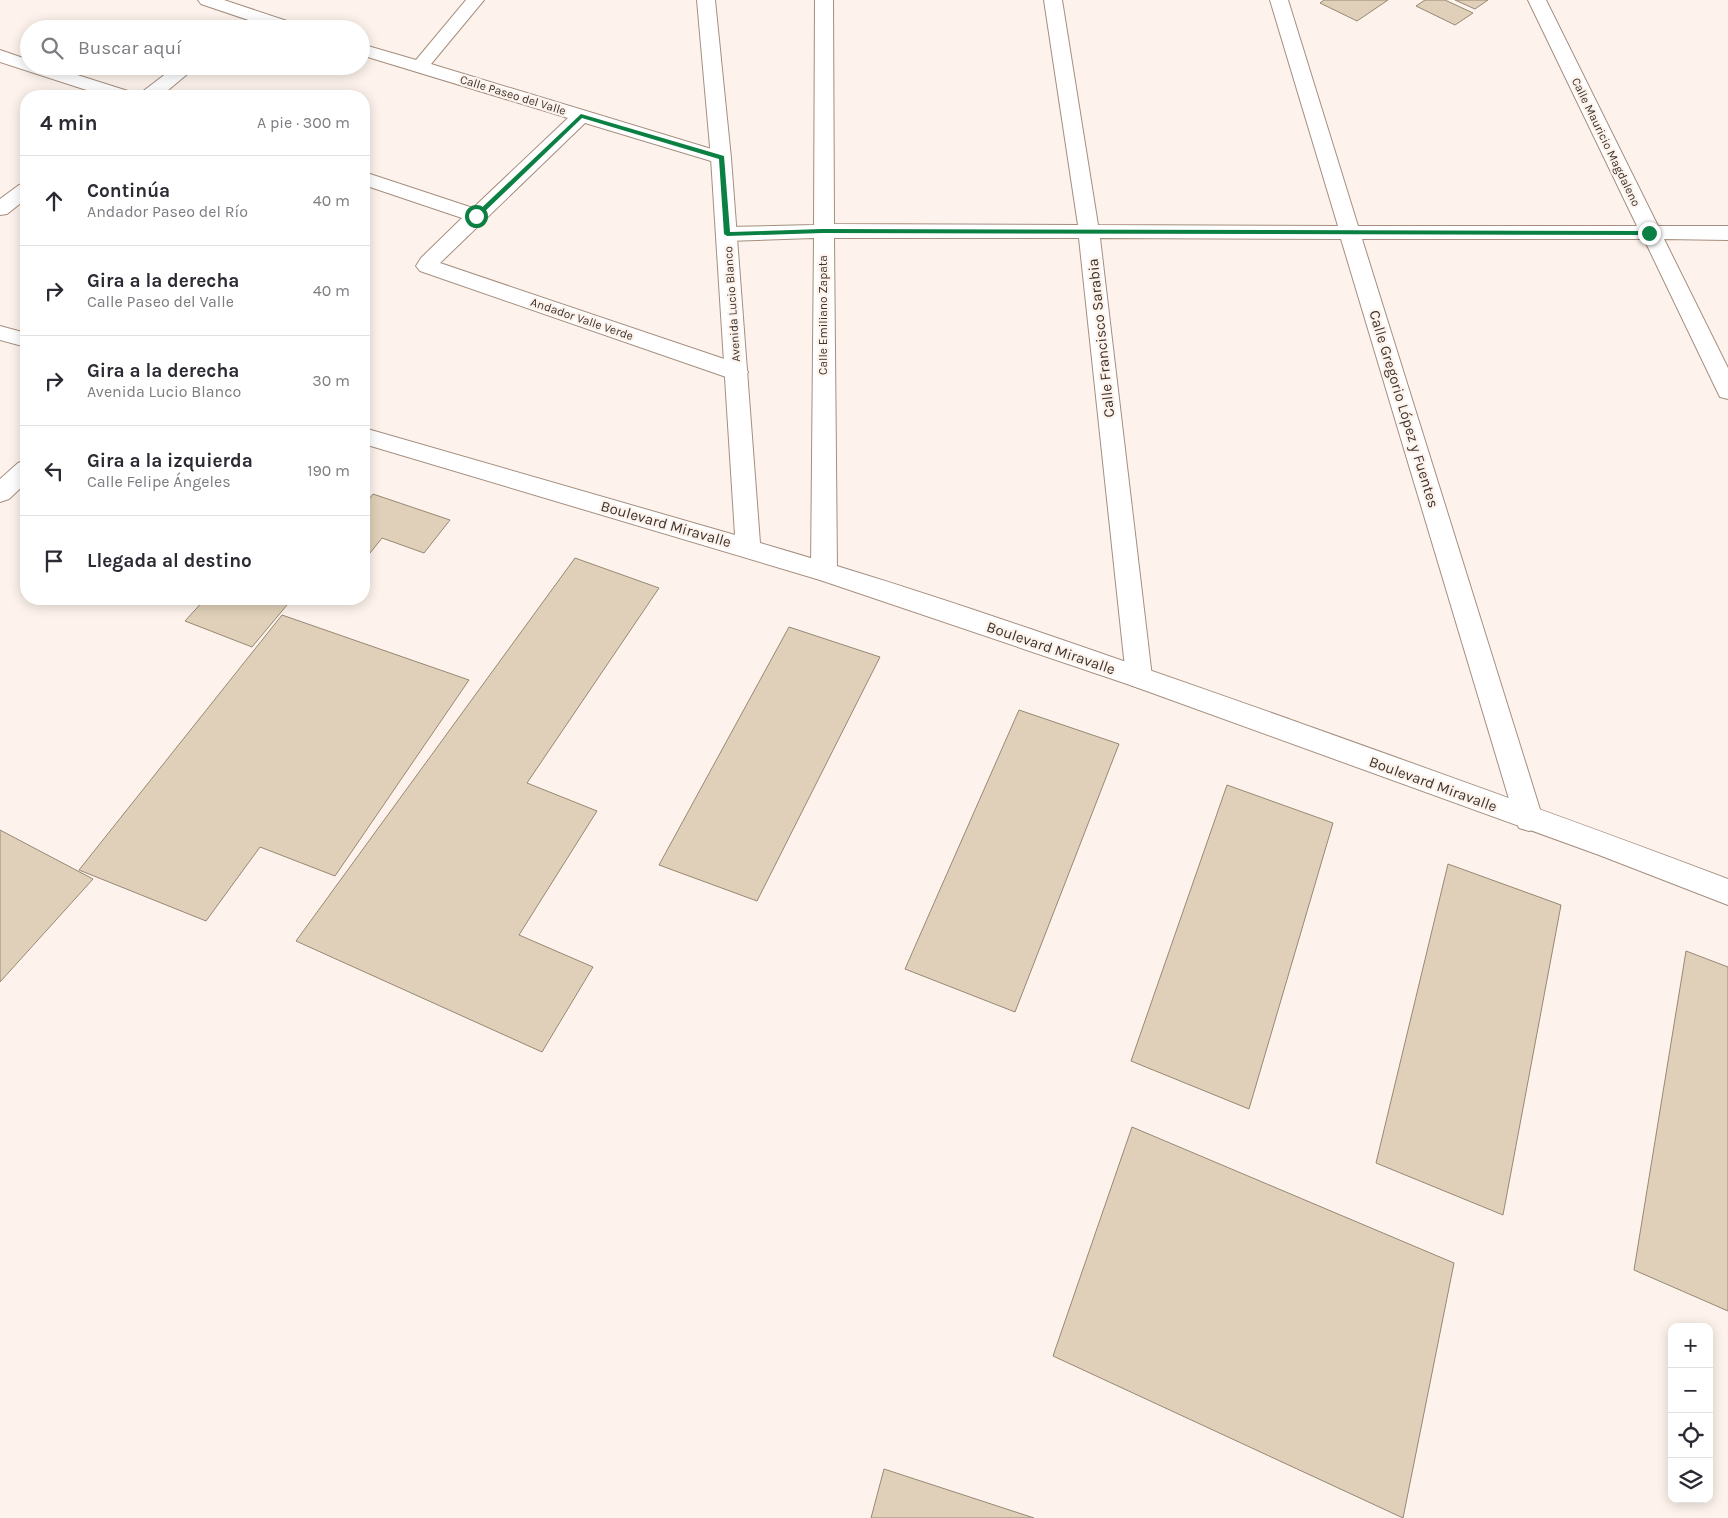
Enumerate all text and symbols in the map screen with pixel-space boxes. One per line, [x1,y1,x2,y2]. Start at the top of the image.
search box [20,20,370,75]
icon: search [38,34,66,62]
text: Buscar aquí [78,37,182,59]
street label: Calle Paseo del Valle [458,72,568,118]
street label: Calle Mauricio Magdaleno [1569,75,1643,209]
text: 4 min [40,111,98,135]
text: A pie · 300 m [257,113,350,132]
text: Continúa [87,180,170,202]
icon: ahead [40,187,68,215]
text: 40 m [313,191,350,210]
text: Andador Paseo del Río [87,202,248,221]
route start [465,205,488,228]
route end [1638,222,1661,245]
street label: Avenida Lucio Blanco [721,246,743,362]
street label: Calle Emiliano Zapata [816,255,830,375]
street label: Calle Francisco Sarabia [1084,258,1118,418]
text: Gira a la derecha [87,270,239,292]
icon: right [40,277,68,305]
text: 40 m [313,281,350,300]
text: Calle Paseo del Valle [87,292,234,311]
street label: Andador Valle Verde [529,295,635,343]
street label: Calle Gregorio López y Fuentes [1365,308,1443,510]
text: Gira a la derecha [87,360,239,382]
icon: right [40,367,68,395]
text: 30 m [312,371,350,390]
text: Avenida Lucio Blanco [87,382,241,401]
text: Gira a la izquierda [87,450,253,472]
icon: left [40,457,68,485]
text: 190 m [307,461,350,480]
text: Calle Felipe Ángeles [87,472,231,491]
street label: Boulevard Miravalle [599,497,733,551]
icon: arrive [40,547,68,575]
text: Llegada al destino [87,550,252,572]
street label: Boulevard Miravalle [984,618,1118,678]
street label: Boulevard Miravalle [1367,752,1499,816]
map controls [1668,1323,1713,1503]
button: + [1668,1323,1713,1368]
button: − [1668,1368,1713,1413]
button: locate [1668,1413,1713,1458]
button: layers [1668,1458,1713,1503]

